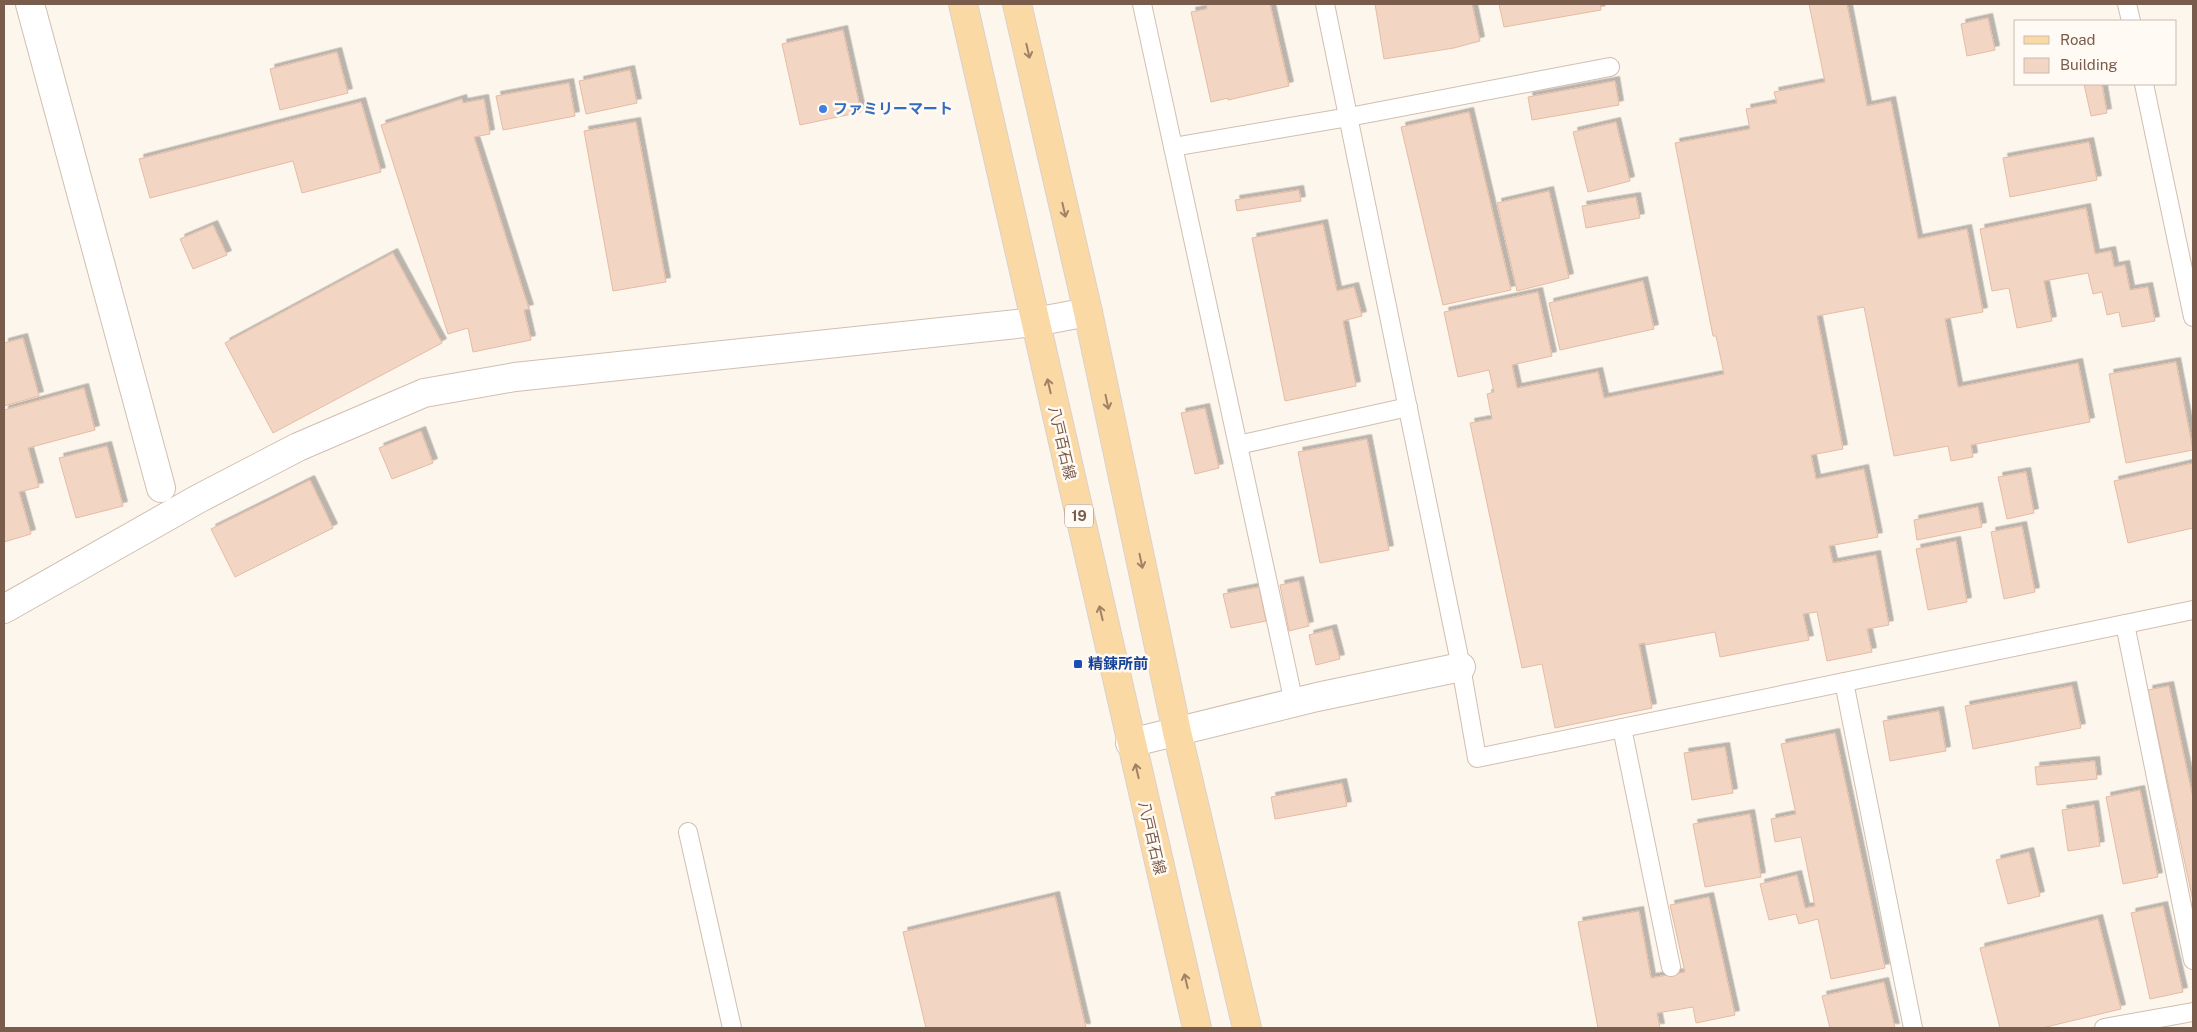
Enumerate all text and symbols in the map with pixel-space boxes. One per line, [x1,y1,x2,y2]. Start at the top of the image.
legend [2014,20,2177,85]
text: Road [2060,31,2096,48]
one-way arrow [1024,43,1033,59]
text: Building [2060,56,2118,73]
place label: ファミリーマート [833,100,953,117]
marker: ファミリーマート [817,103,829,115]
one-way arrow [1060,201,1069,217]
one-way arrow [1044,379,1054,395]
one-way arrow [1103,394,1112,410]
street label: 八戸百石線 [1046,404,1079,481]
road number: 19 [1065,504,1093,528]
one-way arrow [1137,553,1146,569]
one-way arrow [1096,605,1105,621]
place label: 精錬所前 [1088,655,1148,672]
marker: 精錬所前 [1072,658,1084,670]
one-way arrow [1132,764,1141,780]
street label: 八戸百石線 [1136,799,1169,876]
one-way arrow [1181,973,1190,989]

